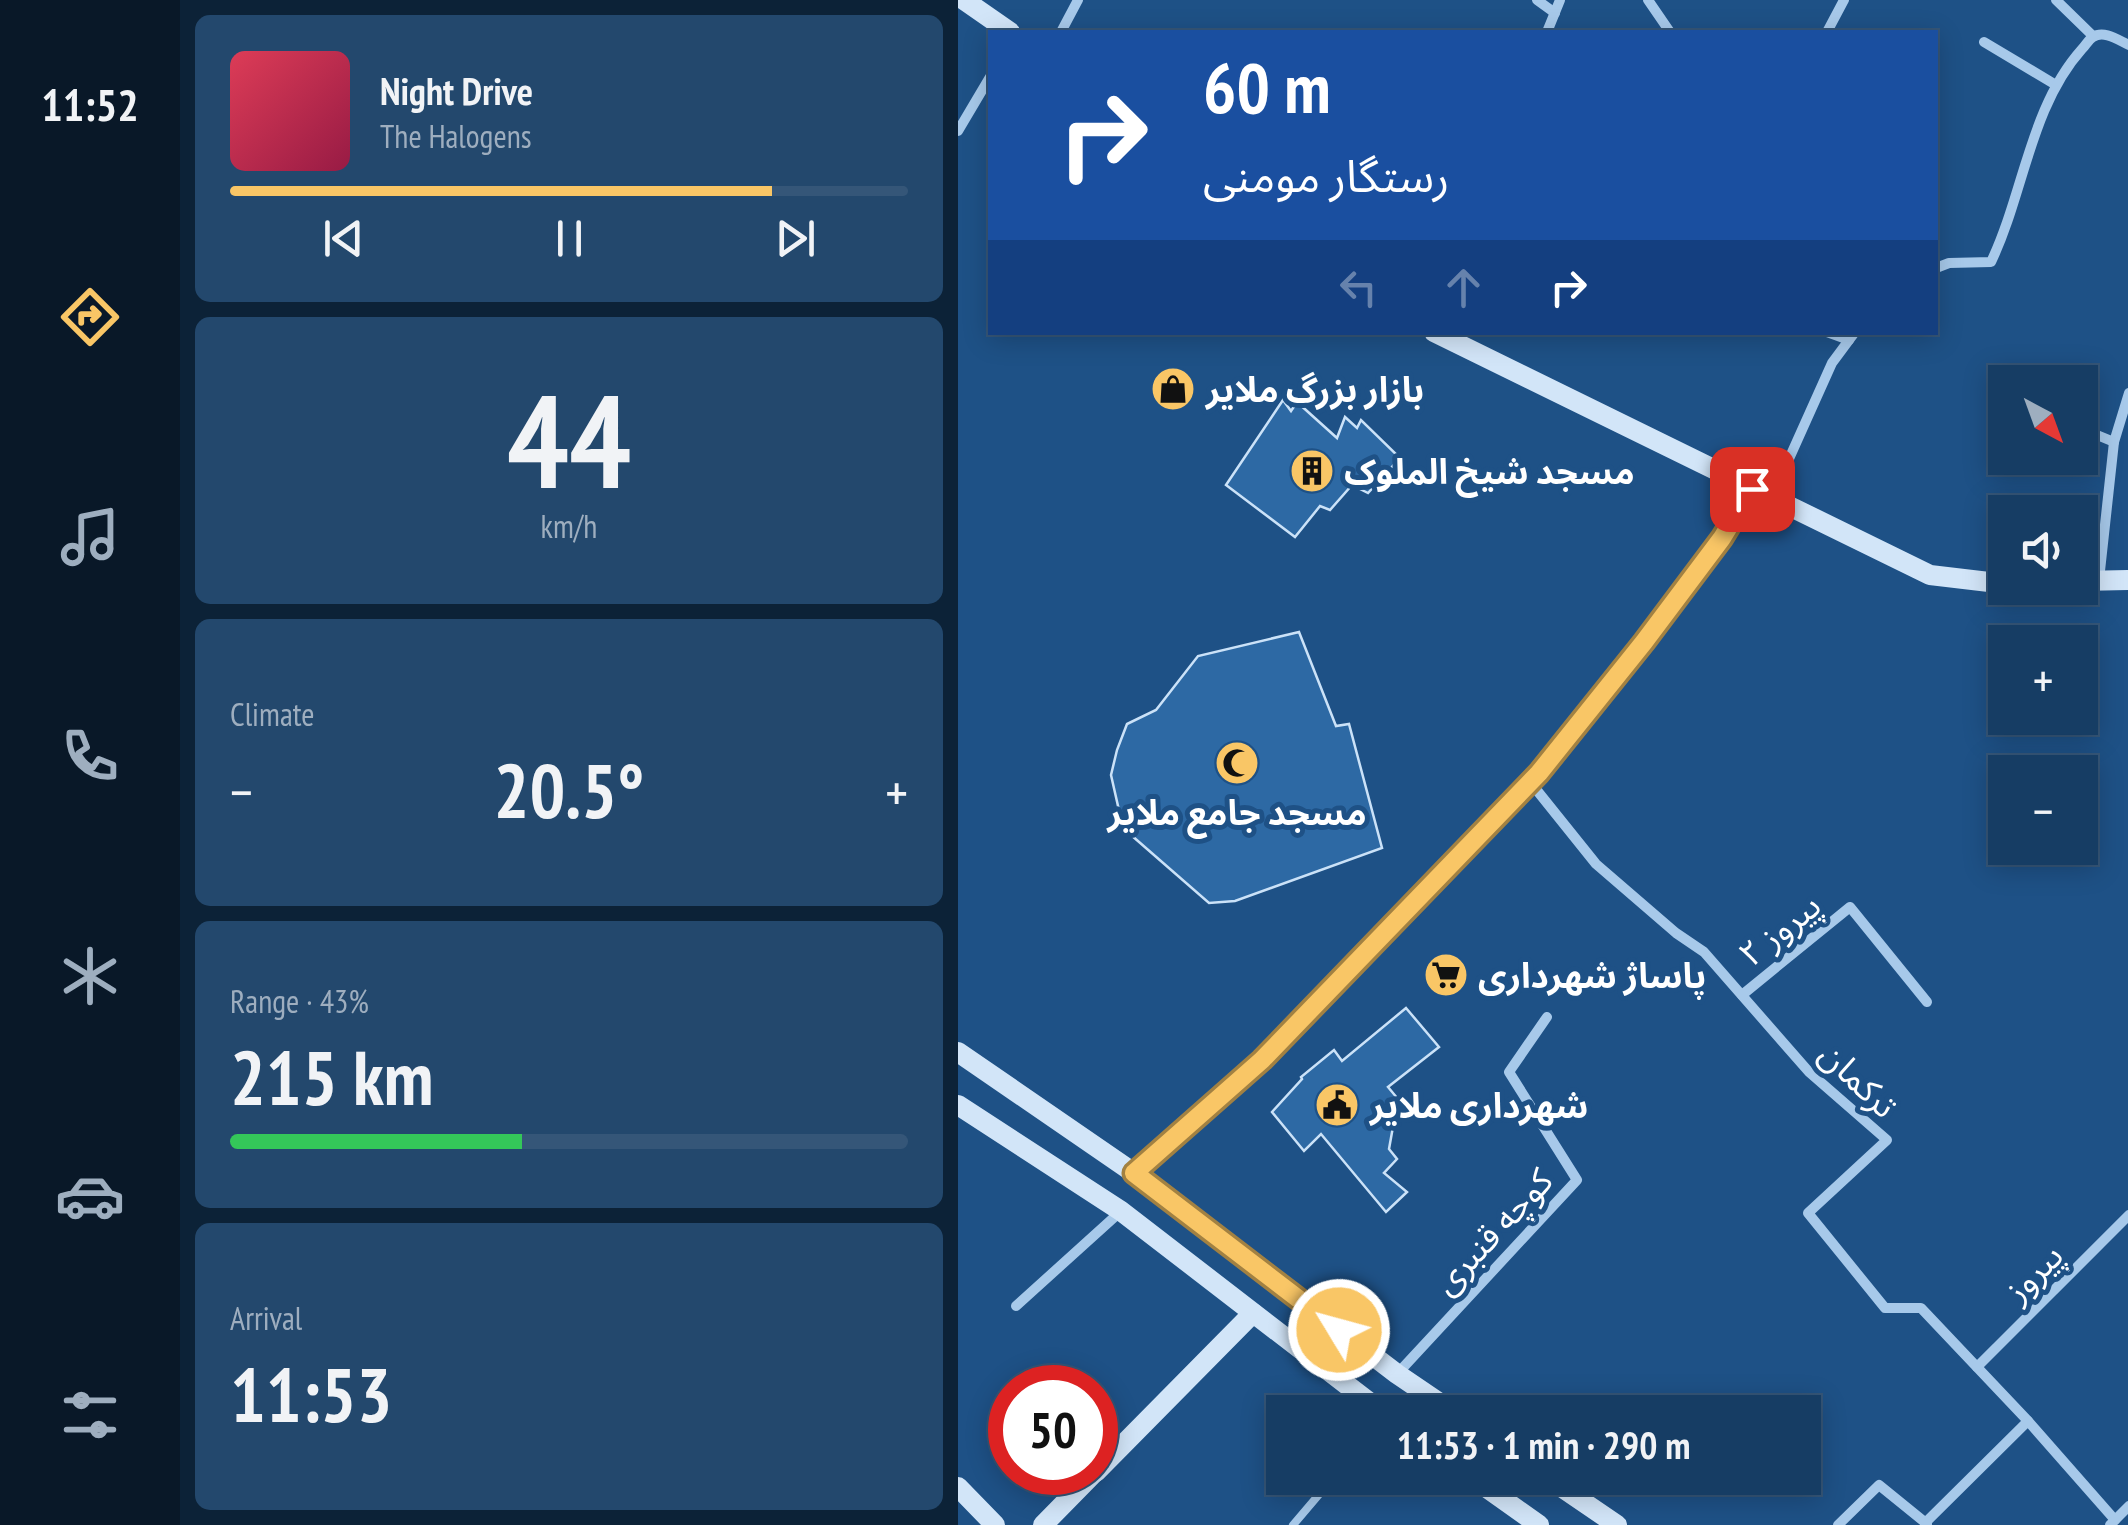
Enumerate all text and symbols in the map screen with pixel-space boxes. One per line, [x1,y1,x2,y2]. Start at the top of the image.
text: 60 m [1203,42,1331,132]
text: Night Drive [380,66,533,115]
icon: right [1038,70,1168,200]
text: 11:52 [41,75,139,133]
text: The Halogens [380,115,532,157]
text: رستگار مومنی [1203,146,1449,204]
icon: previous [316,211,371,266]
icon: pause [542,211,597,266]
icon: next [768,211,823,266]
icon: left [1331,260,1386,315]
icon: ahead [1436,260,1491,315]
icon: right [1541,260,1596,315]
icon: directions [55,282,125,352]
text: 44 [507,356,631,524]
north arrow [1988,365,2098,475]
map controls [1988,365,2098,865]
shop icon: بازار بزرگ ملایر [1150,366,1196,412]
place label: بازار بزرگ ملایر [1204,366,1424,412]
pin [1710,447,1795,532]
building icon: مسجد شیخ الملوک [1289,448,1335,494]
place label: مسجد شیخ الملوک [1344,448,1635,498]
icon: arrive [1725,462,1780,517]
button: sound [1988,495,2098,605]
icon: music [55,502,125,572]
text: km/h [541,505,597,547]
button: + [1988,625,2098,735]
text: Climate [230,693,314,735]
icon: phone [55,721,125,791]
mosque icon: مسجد جامع ملایر [1214,740,1260,786]
text: 20.5° [494,742,644,839]
button: − [1988,755,2098,865]
text: − [230,756,253,827]
text: + [885,756,908,827]
place label: مسجد جامع ملایر [1105,789,1367,839]
street label: پیروز ۲ [1728,882,1830,976]
icon: climate [55,941,125,1011]
supermarket icon: پاساژ شهرداری [1423,952,1469,998]
place label: پاساژ شهرداری [1478,952,1706,1000]
text: Range · 43% [230,980,369,1022]
text: 215 km [230,1029,434,1126]
street label: ترکمان [1810,1031,1908,1127]
public building icon: شهرداری ملایر [1314,1082,1360,1128]
place label: شهرداری ملایر [1368,1082,1588,1128]
street label: کوچه قنبری [1422,1158,1563,1304]
icon: car [55,1161,125,1231]
street label: پیروز [1993,1232,2073,1312]
position arrow [1287,1278,1391,1382]
text: Arrival [230,1297,302,1339]
text: 11:53 [230,1346,392,1443]
speed limit sign: 50 [988,1365,1118,1495]
icon: filters [55,1380,125,1450]
text: 11:53 · 1 min · 290 m [1397,1420,1690,1469]

